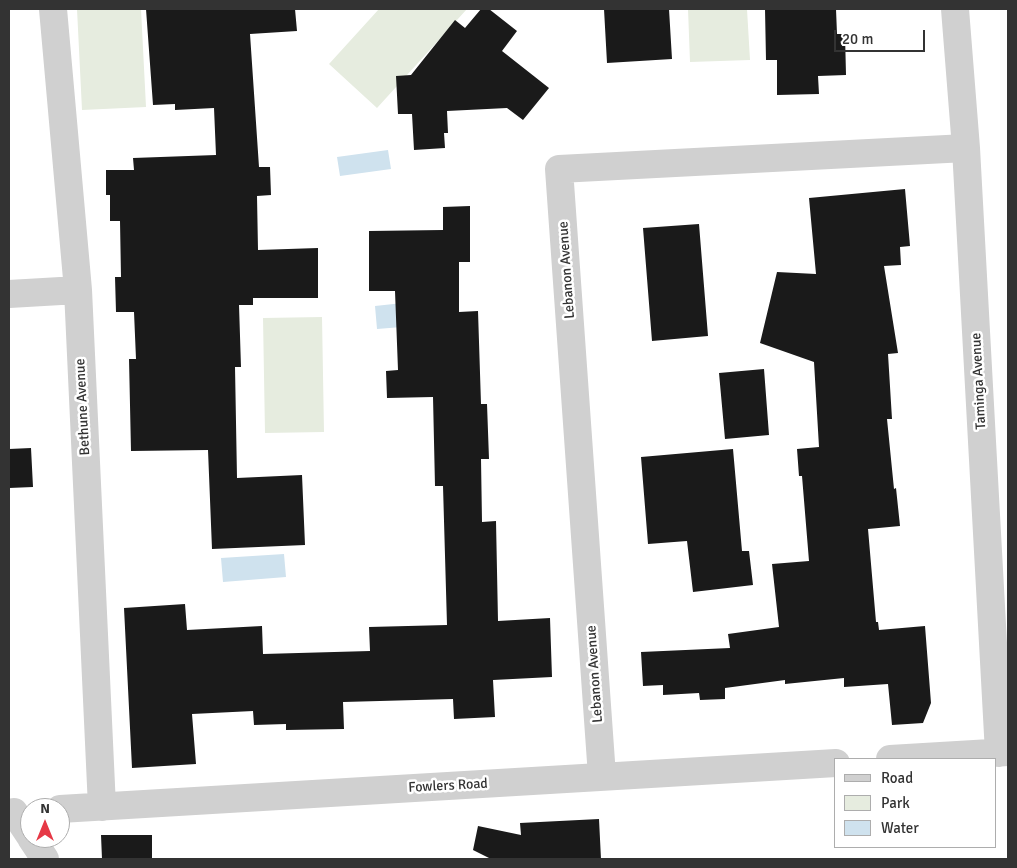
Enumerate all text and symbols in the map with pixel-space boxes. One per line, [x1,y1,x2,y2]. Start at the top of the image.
scale bar [837,20,928,52]
text: 20 m [842,30,873,48]
street label: Lebanon Avenue [555,221,579,319]
street label: Taminga Avenue [968,332,990,430]
street label: Bethune Avenue [72,358,94,456]
street label: Lebanon Avenue [583,625,607,723]
legend [834,758,997,848]
text: Road [881,769,913,787]
street label: Fowlers Road [408,776,488,796]
text: Park [881,794,910,812]
north arrow [20,798,70,848]
text: N [40,800,50,817]
text: Water [881,819,919,837]

